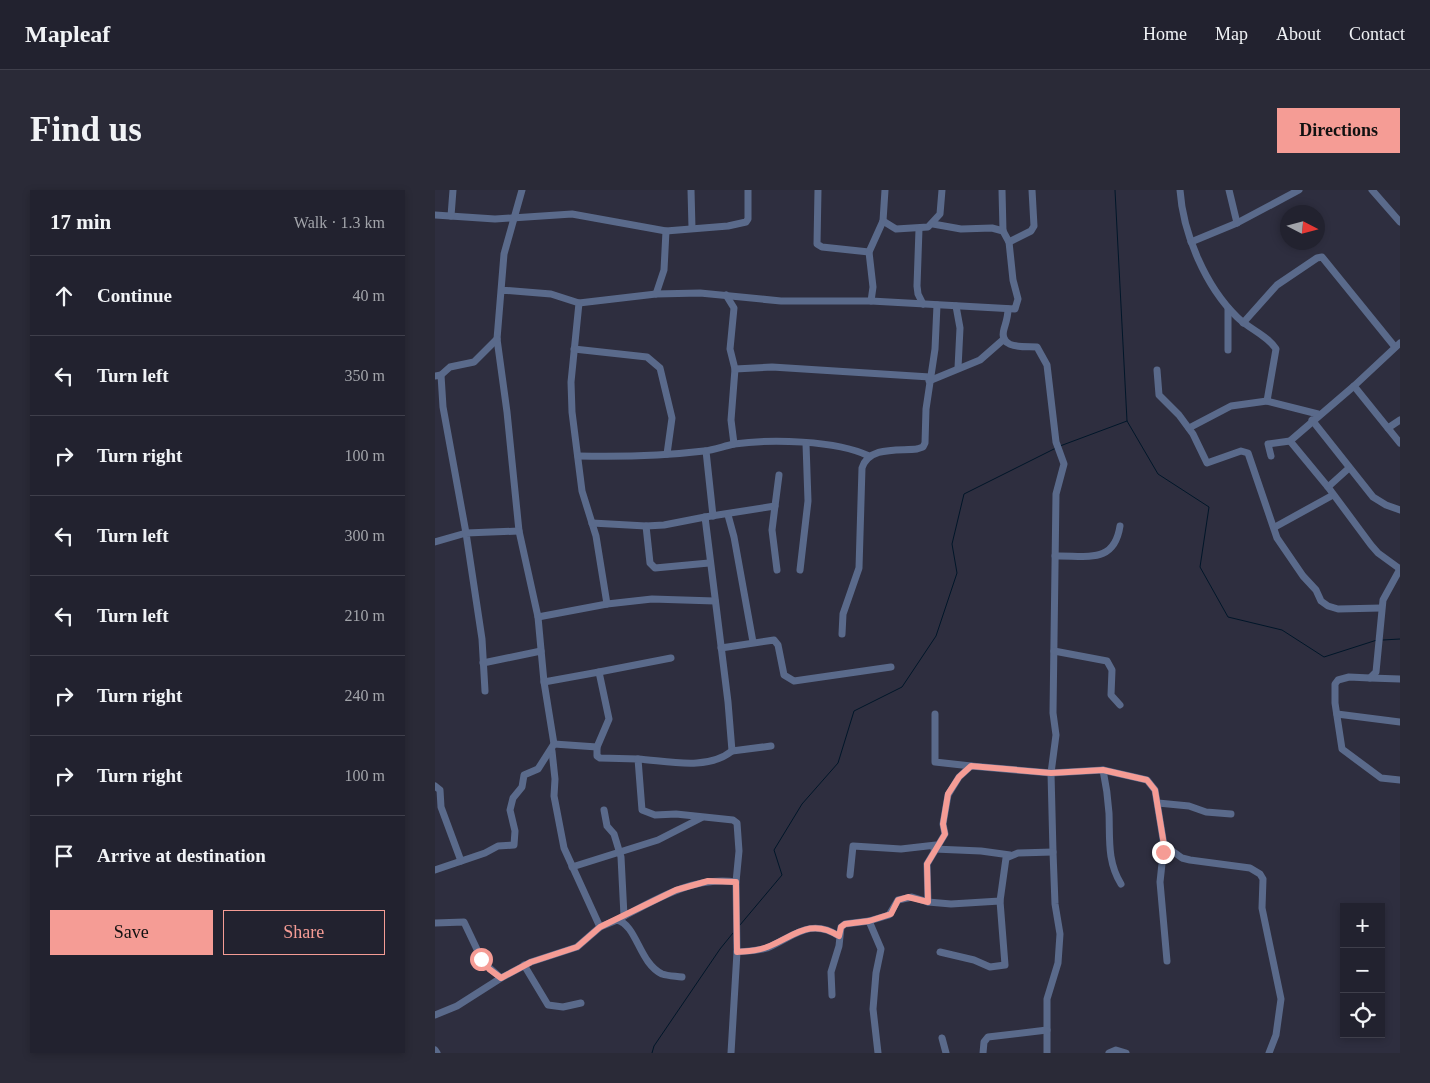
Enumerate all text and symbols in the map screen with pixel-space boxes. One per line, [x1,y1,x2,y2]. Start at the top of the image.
text: Mapleaf [25,21,110,47]
text: Home [1143,24,1187,44]
text: Map [1215,24,1248,44]
text: About [1276,24,1321,44]
text: Contact [1349,24,1405,44]
button: Directions [1277,108,1400,153]
text: Find us [30,110,142,149]
north arrow [1280,205,1325,250]
text: 17 min [50,210,111,234]
text: Walk · 1.3 km [294,214,385,231]
icon: ahead [50,282,78,310]
text: Continue [97,285,172,306]
text: 40 m [353,287,385,304]
icon: left [50,362,78,390]
text: Turn left [97,365,169,386]
text: 350 m [345,367,385,384]
icon: right [50,442,78,470]
text: Turn right [97,445,182,466]
text: 100 m [345,447,385,464]
icon: left [50,522,78,550]
text: Turn left [97,525,169,546]
text: 300 m [345,527,385,544]
icon: left [50,602,78,630]
text: Turn left [97,605,169,626]
text: 210 m [345,607,385,624]
icon: right [50,682,78,710]
text: Turn right [97,685,182,706]
text: 240 m [345,687,385,704]
icon: right [50,762,78,790]
text: Turn right [97,765,182,786]
text: 100 m [345,767,385,784]
route end [1152,841,1175,864]
icon: arrive [50,842,78,870]
text: Arrive at destination [97,845,266,866]
map controls [1340,903,1385,1038]
button: + [1340,903,1385,948]
button: Save [50,910,213,955]
button: Share [223,910,385,955]
route start [470,948,493,971]
button: − [1340,948,1385,993]
button: locate [1340,993,1385,1038]

